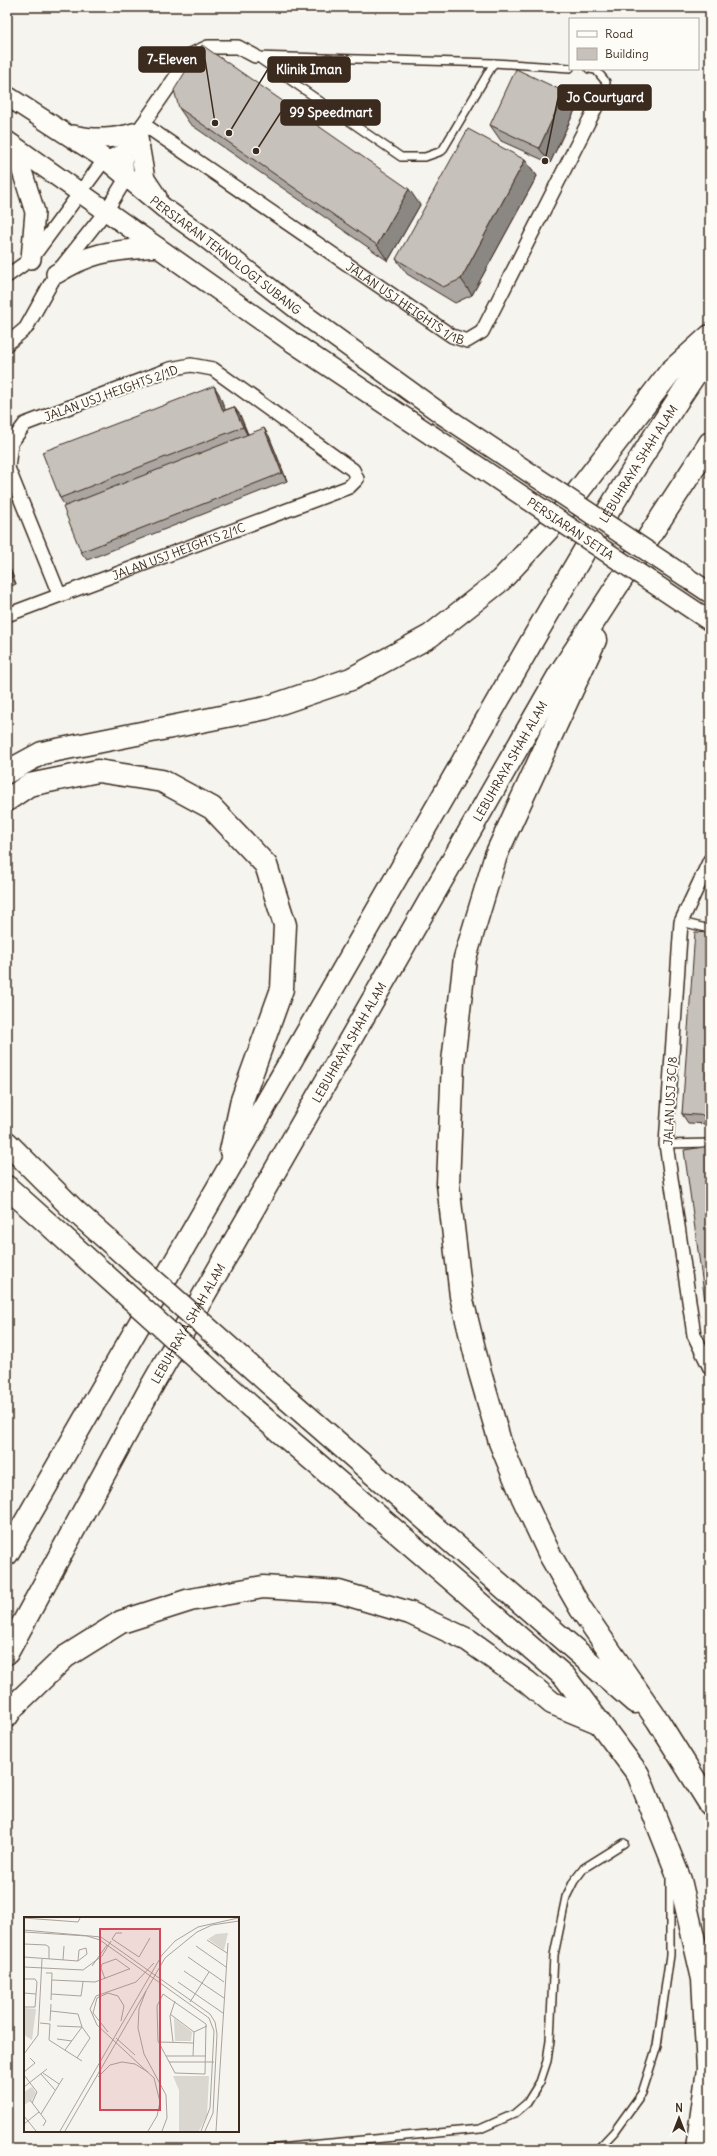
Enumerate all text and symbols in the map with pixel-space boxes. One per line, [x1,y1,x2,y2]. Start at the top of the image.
legend [569,18,699,70]
text: Road [605,26,633,41]
text: Building [605,46,649,61]
callout: 7-Eleven [139,47,205,72]
text: 7-Eleven [147,51,197,68]
callout: Klinik Iman [268,57,350,82]
text: Klinik Iman [276,61,342,78]
callout: Jo Courtyard [558,85,651,110]
text: Jo Courtyard [566,89,644,106]
callout: 99 Speedmart [281,100,380,125]
text: 99 Speedmart [290,104,373,121]
street label: PERSIARAN TEKNOLOGI SUBANG [148,193,305,318]
street label: JALAN USJ HEIGHTS 1/1B [344,258,467,347]
street label: JALAN USJ HEIGHTS 2/1D [42,362,180,424]
street label: LEBUHRAYA SHAH ALAM [596,402,680,525]
street label: PERSIARAN SETIA [525,494,617,563]
street label: JALAN USJ HEIGHTS 2/1C [110,519,247,583]
street label: LEBUHRAYA SHAH ALAM [469,698,550,824]
street label: LEBUHRAYA SHAH ALAM [308,979,389,1105]
street label: JALAN USJ 3C/8 [660,1056,680,1146]
street label: LEBUHRAYA SHAH ALAM [147,1260,228,1386]
inset map [24,1917,239,2132]
north arrow [659,2098,699,2138]
text: N [675,2101,683,2115]

